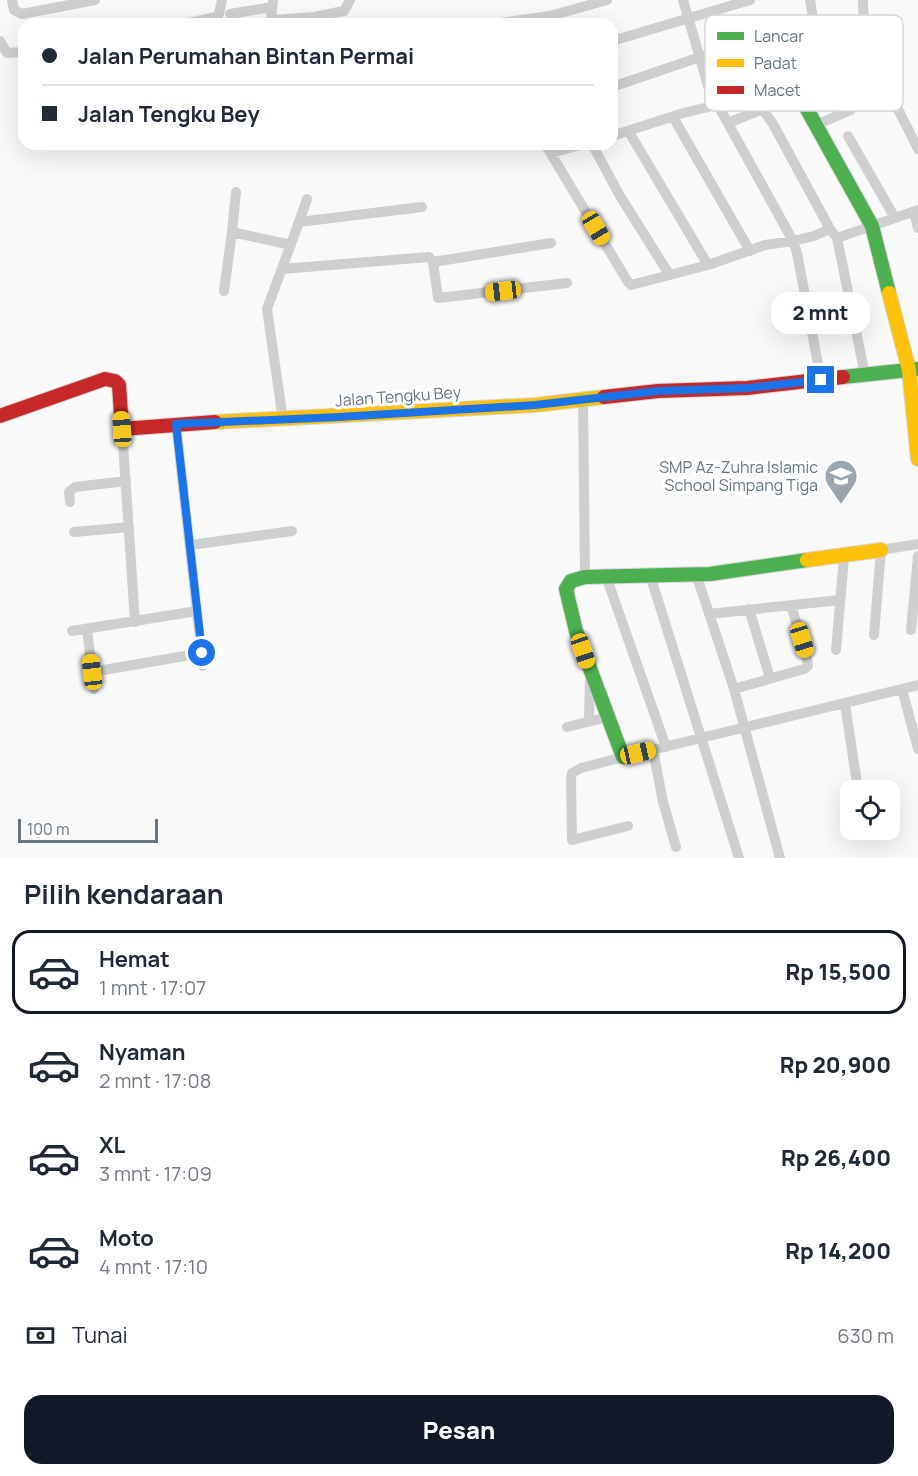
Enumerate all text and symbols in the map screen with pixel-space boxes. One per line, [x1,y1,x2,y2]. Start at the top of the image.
legend [705,15,903,111]
text: Lancar [754,25,804,47]
text: Jalan Perumahan Bintan Permai [78,41,414,71]
text: Padat [754,52,797,74]
text: Macet [754,79,801,101]
text: Jalan Tengku Bey [78,99,260,129]
car [579,208,613,248]
car [484,280,522,302]
callout: 2 mnt [772,293,870,335]
text: 2 mnt [793,299,849,326]
route end [807,366,834,393]
street label: Jalan Tengku Bey [334,381,462,411]
car [112,410,132,448]
place label: SMP Az-Zuhra Islamic School Simpang Tiga [659,456,818,496]
school or university icon: SMP Az-Zuhra Islamic School Simpang Tiga [823,458,859,505]
car [788,620,816,660]
car [569,631,597,671]
route start [188,639,215,666]
car [81,653,103,691]
car [618,740,658,766]
map controls [840,780,900,840]
button: locate [840,780,900,840]
scale bar [18,816,158,844]
text: 100 m [27,818,70,840]
text: Pilih kendaraan [24,875,224,912]
text: Hemat [99,944,170,974]
icon: car [27,945,81,999]
text: Rp 15,500 [786,957,891,987]
text: 1 mnt · 17:07 [99,974,206,1001]
text: Nyaman [99,1037,186,1067]
icon: car [27,1038,81,1092]
text: Rp 20,900 [780,1050,891,1080]
text: 2 mnt · 17:08 [99,1067,211,1094]
text: XL [99,1130,125,1160]
icon: car [27,1131,81,1185]
text: Rp 26,400 [781,1143,891,1173]
text: 3 mnt · 17:09 [99,1160,212,1187]
text: Moto [99,1223,154,1253]
icon: car [27,1224,81,1278]
text: Rp 14,200 [785,1236,891,1266]
text: 4 mnt · 17:10 [99,1253,208,1280]
icon: cash [24,1319,57,1352]
text: Tunai [72,1320,128,1350]
text: 630 m [837,1322,894,1349]
button: Pesan [24,1395,894,1464]

